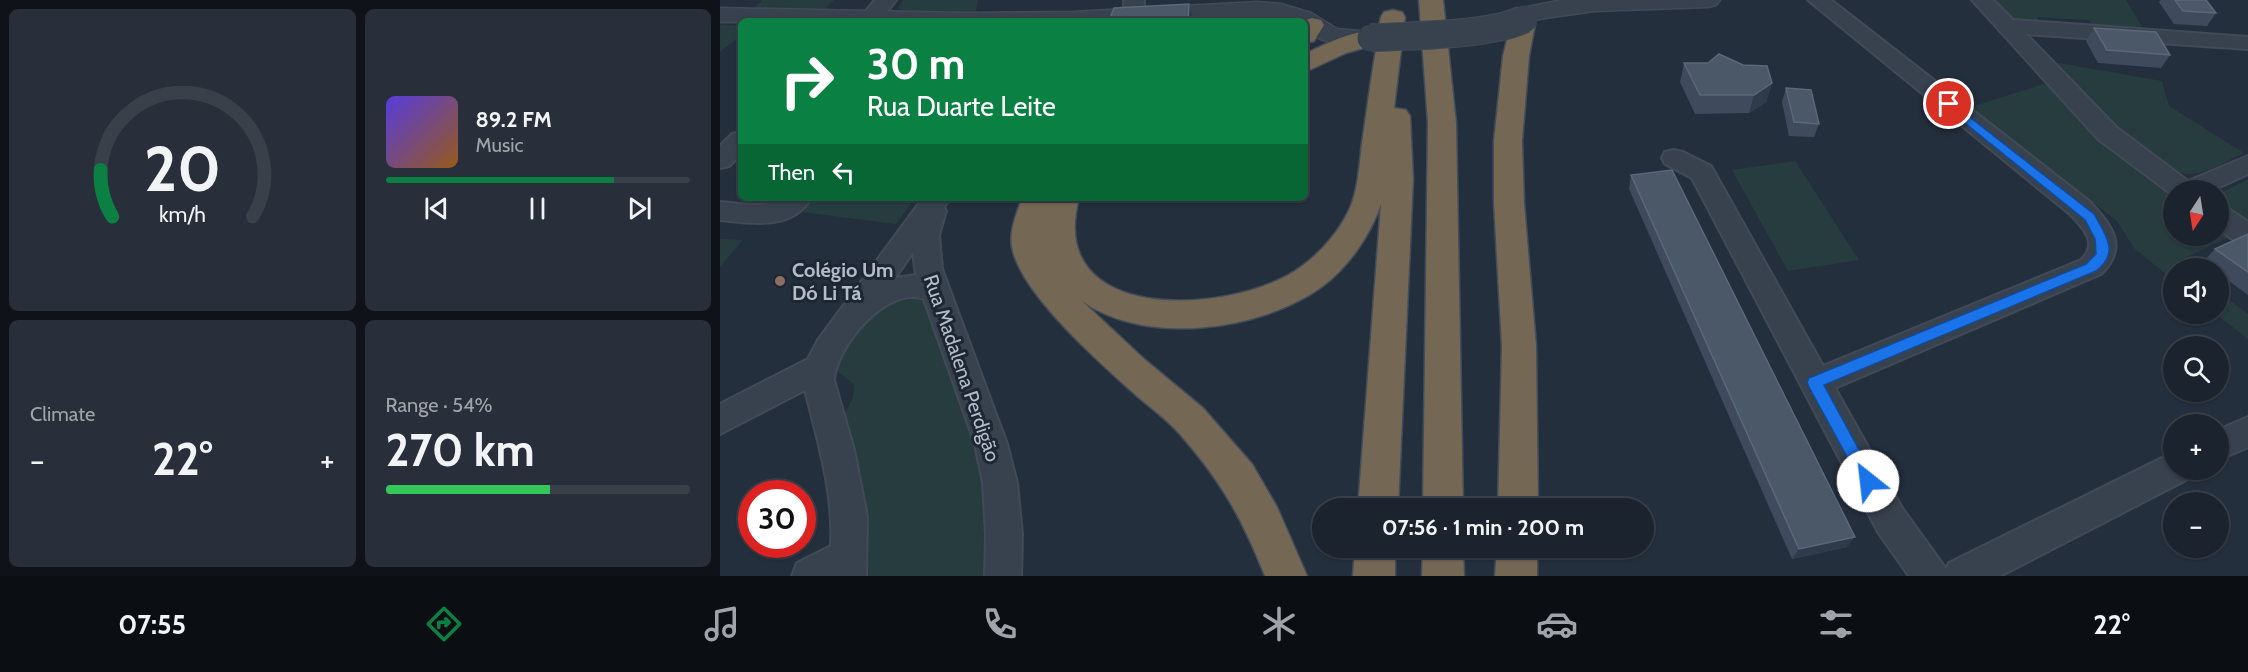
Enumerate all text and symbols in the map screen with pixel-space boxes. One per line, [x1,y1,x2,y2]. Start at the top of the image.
text: 30 m [867,38,965,90]
icon: right [768,42,846,120]
pin [1923,78,1974,129]
icon: arrive [1932,87,1965,120]
text: Rua Duarte Leite [867,90,1056,123]
text: 89.2 FM [476,106,552,133]
text: 20 [144,131,221,207]
text: Music [476,133,524,157]
icon: left [827,156,860,189]
text: Then [768,159,815,186]
north arrow [2163,180,2229,246]
map controls [2163,180,2229,558]
icon: previous [420,192,453,225]
icon: pause [521,192,554,225]
icon: next [623,192,656,225]
text: km/h [159,202,206,228]
place label: Colégio Um Dó Li Tá [792,258,893,305]
button: sound [2163,258,2229,324]
street label: Rua Madalena Perdigão [919,271,1005,465]
marker: Colégio Um Dó Li Tá [773,274,787,288]
button: search [2163,336,2229,402]
text: Range · 54% [386,393,493,417]
text: Climate [30,402,95,426]
button: + [2163,414,2229,480]
text: 270 km [386,423,535,477]
text: 22° [152,432,213,486]
text: − [30,440,45,480]
text: + [320,440,335,480]
position arrow [1836,449,1900,513]
speed limit sign: 30 [738,480,816,558]
button: − [2163,492,2229,558]
text: 07:56 · 1 min · 200 m [1382,514,1584,541]
icon: directions [423,603,465,645]
icon: music [701,603,743,645]
icon: phone [979,603,1021,645]
icon: climate [1258,603,1300,645]
icon: car [1536,603,1578,645]
icon: filters [1815,603,1857,645]
text: 07:55 [118,608,186,641]
text: 22° [2093,608,2130,641]

